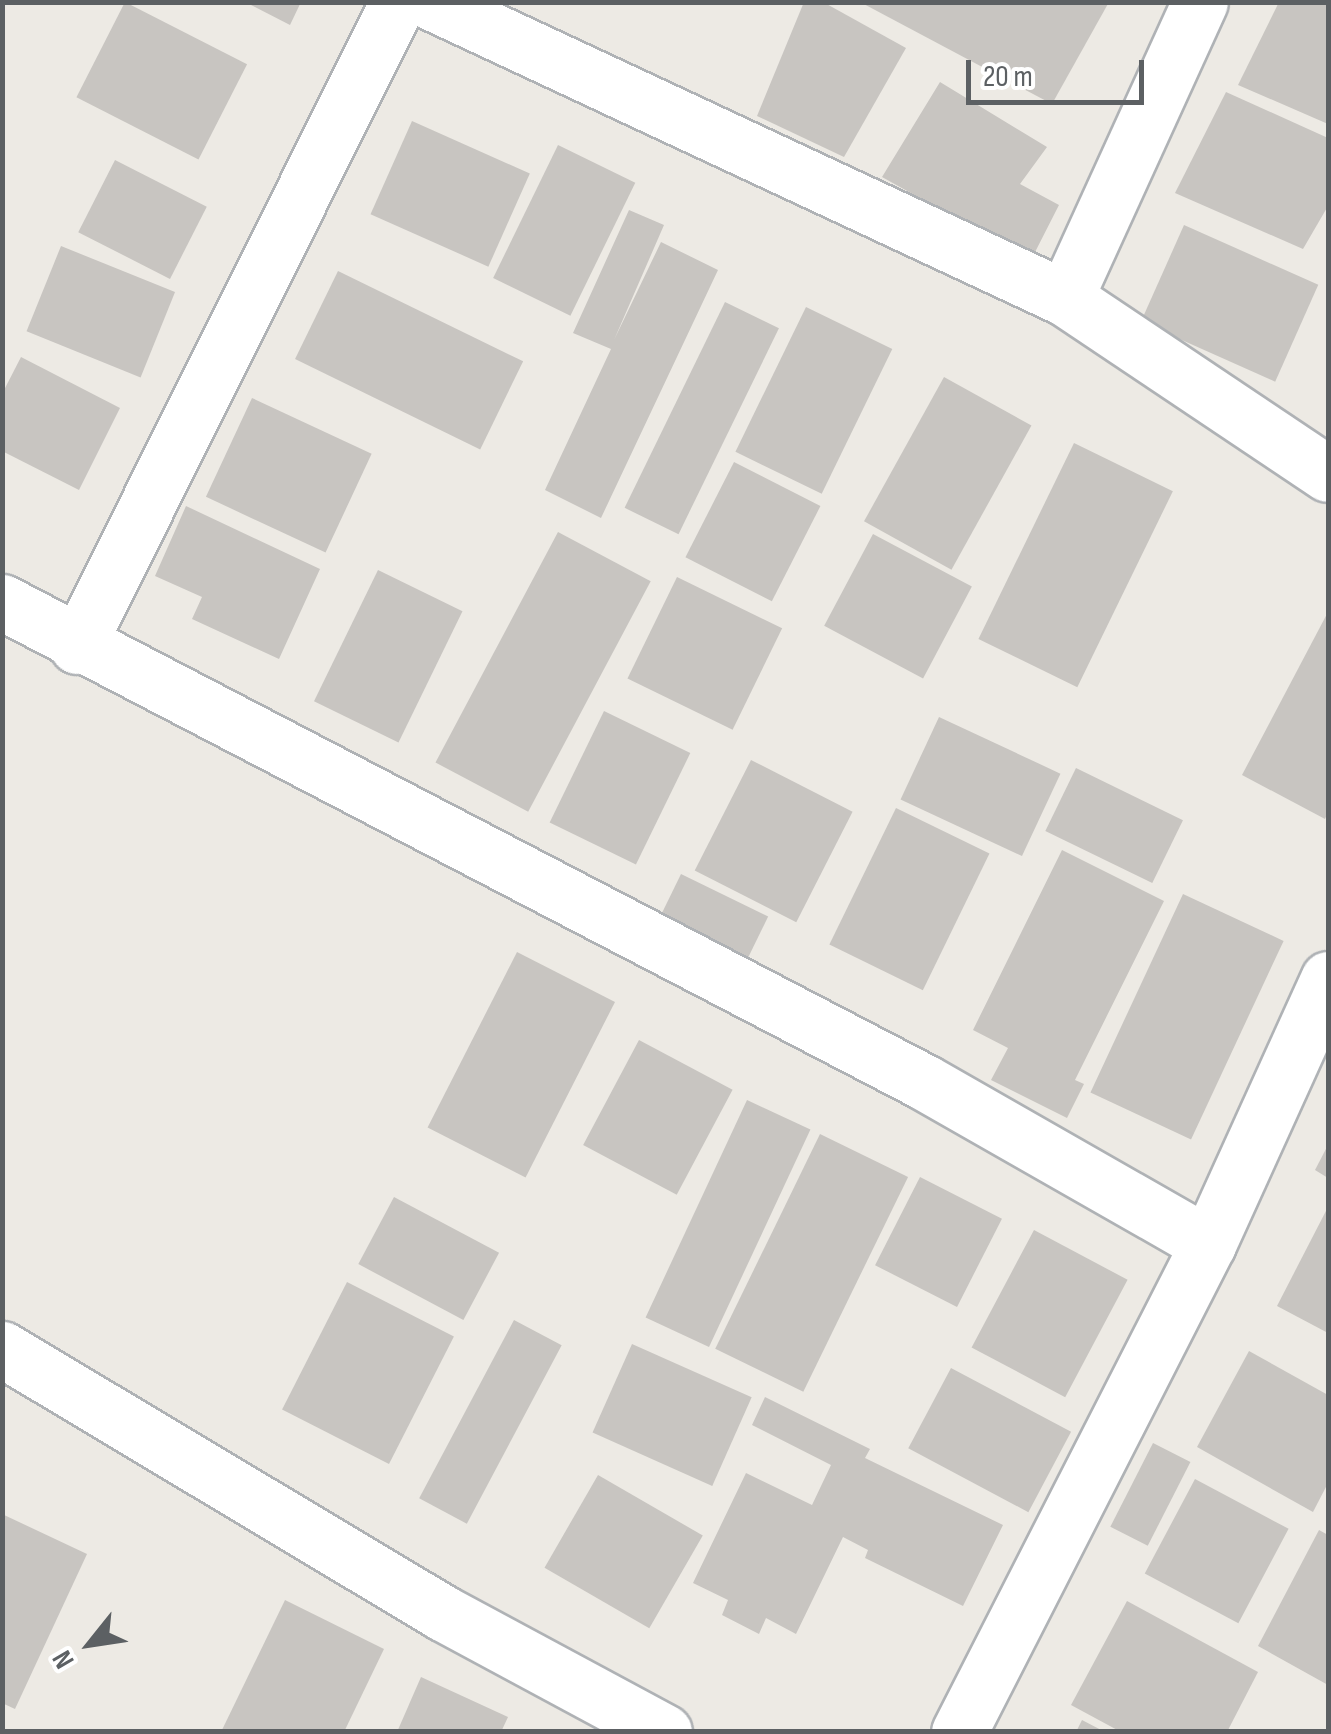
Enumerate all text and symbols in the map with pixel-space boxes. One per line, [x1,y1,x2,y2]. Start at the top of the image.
scale bar [971,40,1148,102]
text: 20 m [983,59,1033,95]
north arrow [40,1594,140,1694]
text: N [46,1645,82,1674]

